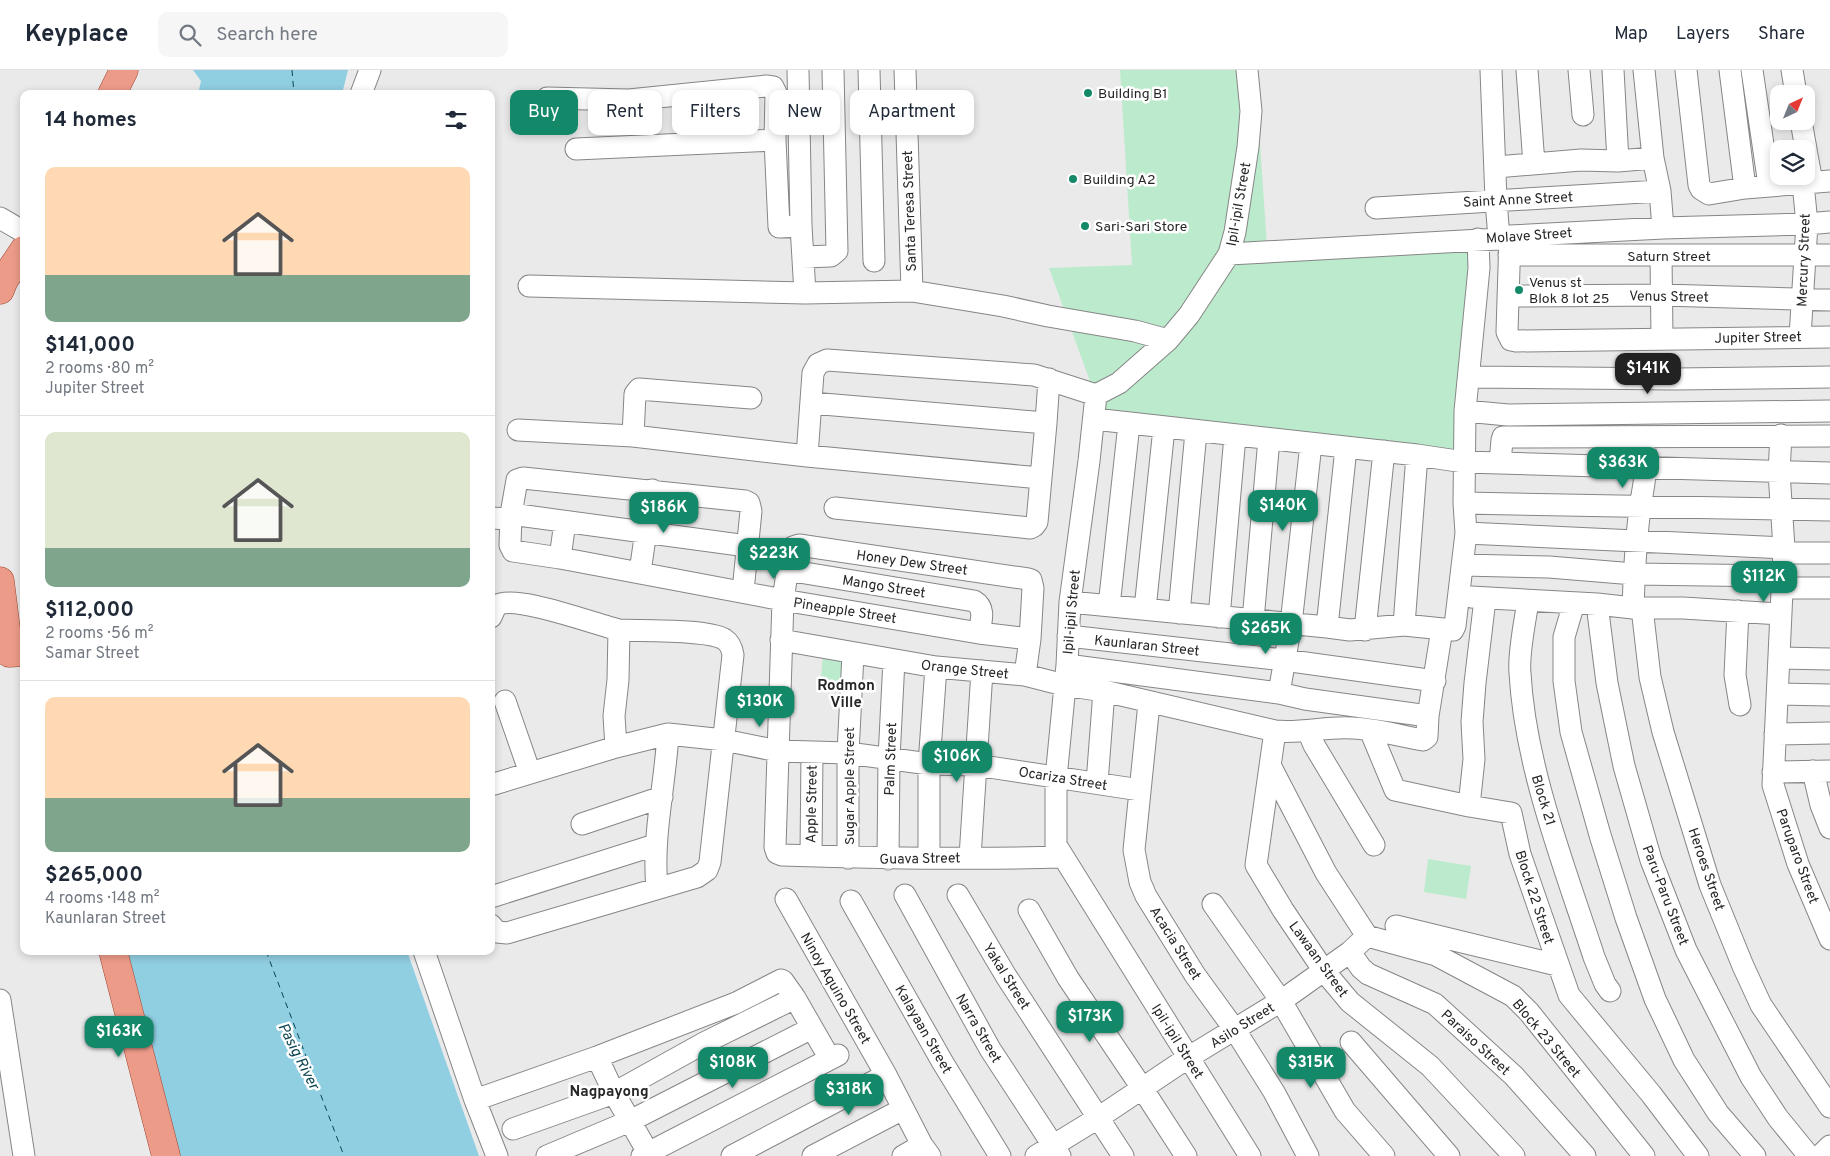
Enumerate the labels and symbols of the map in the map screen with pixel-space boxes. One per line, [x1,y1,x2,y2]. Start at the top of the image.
north arrow [1770,85,1815,130]
place label: Building B1 [1098,86,1167,103]
marker: Building B1 [1082,87,1094,99]
street label: Santa Teresa Street [900,150,921,272]
street label: Ipil-ipil Street [1224,161,1255,248]
place label: Building A2 [1083,172,1156,189]
marker: Building A2 [1067,173,1079,185]
street label: Saint Anne Street [1463,189,1573,212]
street label: Mercury Street [1794,213,1815,307]
place label: Sari-Sari Store [1095,219,1187,236]
marker: Sari-Sari Store [1079,220,1091,232]
street label: Molave Street [1485,225,1573,248]
street label: Saturn Street [1627,249,1711,266]
place label: Venus st Blok 8 lot 25 [1529,275,1609,308]
marker: Venus st Blok 8 lot 25 [1513,284,1525,296]
street label: Venus Street [1629,288,1709,307]
street label: Jupiter Street [1714,329,1802,348]
pin: $141K [1613,352,1683,395]
pin: $363K [1588,446,1658,489]
pin: $140K [1248,490,1318,532]
pin: $186K [629,492,699,534]
pin: $223K [739,538,809,580]
street label: Honey Dew Street [855,547,969,580]
pin: $112K [1729,560,1799,603]
street label: Ipil-ipil Street [1060,569,1085,655]
street label: Mango Street [841,573,927,602]
street label: Pineapple Street [792,595,898,628]
pin: $265K [1231,612,1301,655]
street label: Kaunlaran Street [1093,633,1200,660]
street label: Orange Street [920,657,1010,684]
district label: Rodmon Ville [817,677,875,713]
pin: $130K [725,686,795,728]
street label: Palm Street [882,722,901,796]
street label: Sugar Apple Street [842,727,859,845]
pin: $106K [922,740,992,783]
street label: Ocariza Street [1017,764,1108,795]
street label: Apple Street [803,765,822,843]
street label: Block 21 [1527,773,1558,828]
street label: Paruparo Street [1772,807,1822,906]
street label: Heroes Street [1683,826,1728,913]
street label: Paru-Paru Street [1638,843,1691,948]
street label: Block 22 Street [1510,848,1557,946]
street label: Guava Street [879,850,961,869]
street label: Acacia Street [1145,904,1204,984]
street label: Lawaan Street [1285,919,1351,1001]
street label: Ninoy Aquino Street [796,930,874,1048]
street label: Yakal Street [979,940,1033,1013]
street label: Kalayaan Street [891,983,955,1077]
street label: Narra Street [951,991,1004,1066]
street label: Block 23 Street [1508,996,1584,1082]
pin: $173K [1055,1000,1125,1043]
street label: Asilo Street [1207,1000,1278,1053]
street label: Ipil-ipil Street [1147,1001,1207,1082]
street label: Paraiso Street [1437,1007,1513,1079]
pin: $163K [84,1016,154,1058]
water label: Pasig River [273,1020,323,1094]
pin: $108K [698,1046,768,1089]
pin: $315K [1276,1046,1346,1089]
pin: $318K [814,1074,884,1116]
district label: Nagpayong [569,1083,649,1102]

